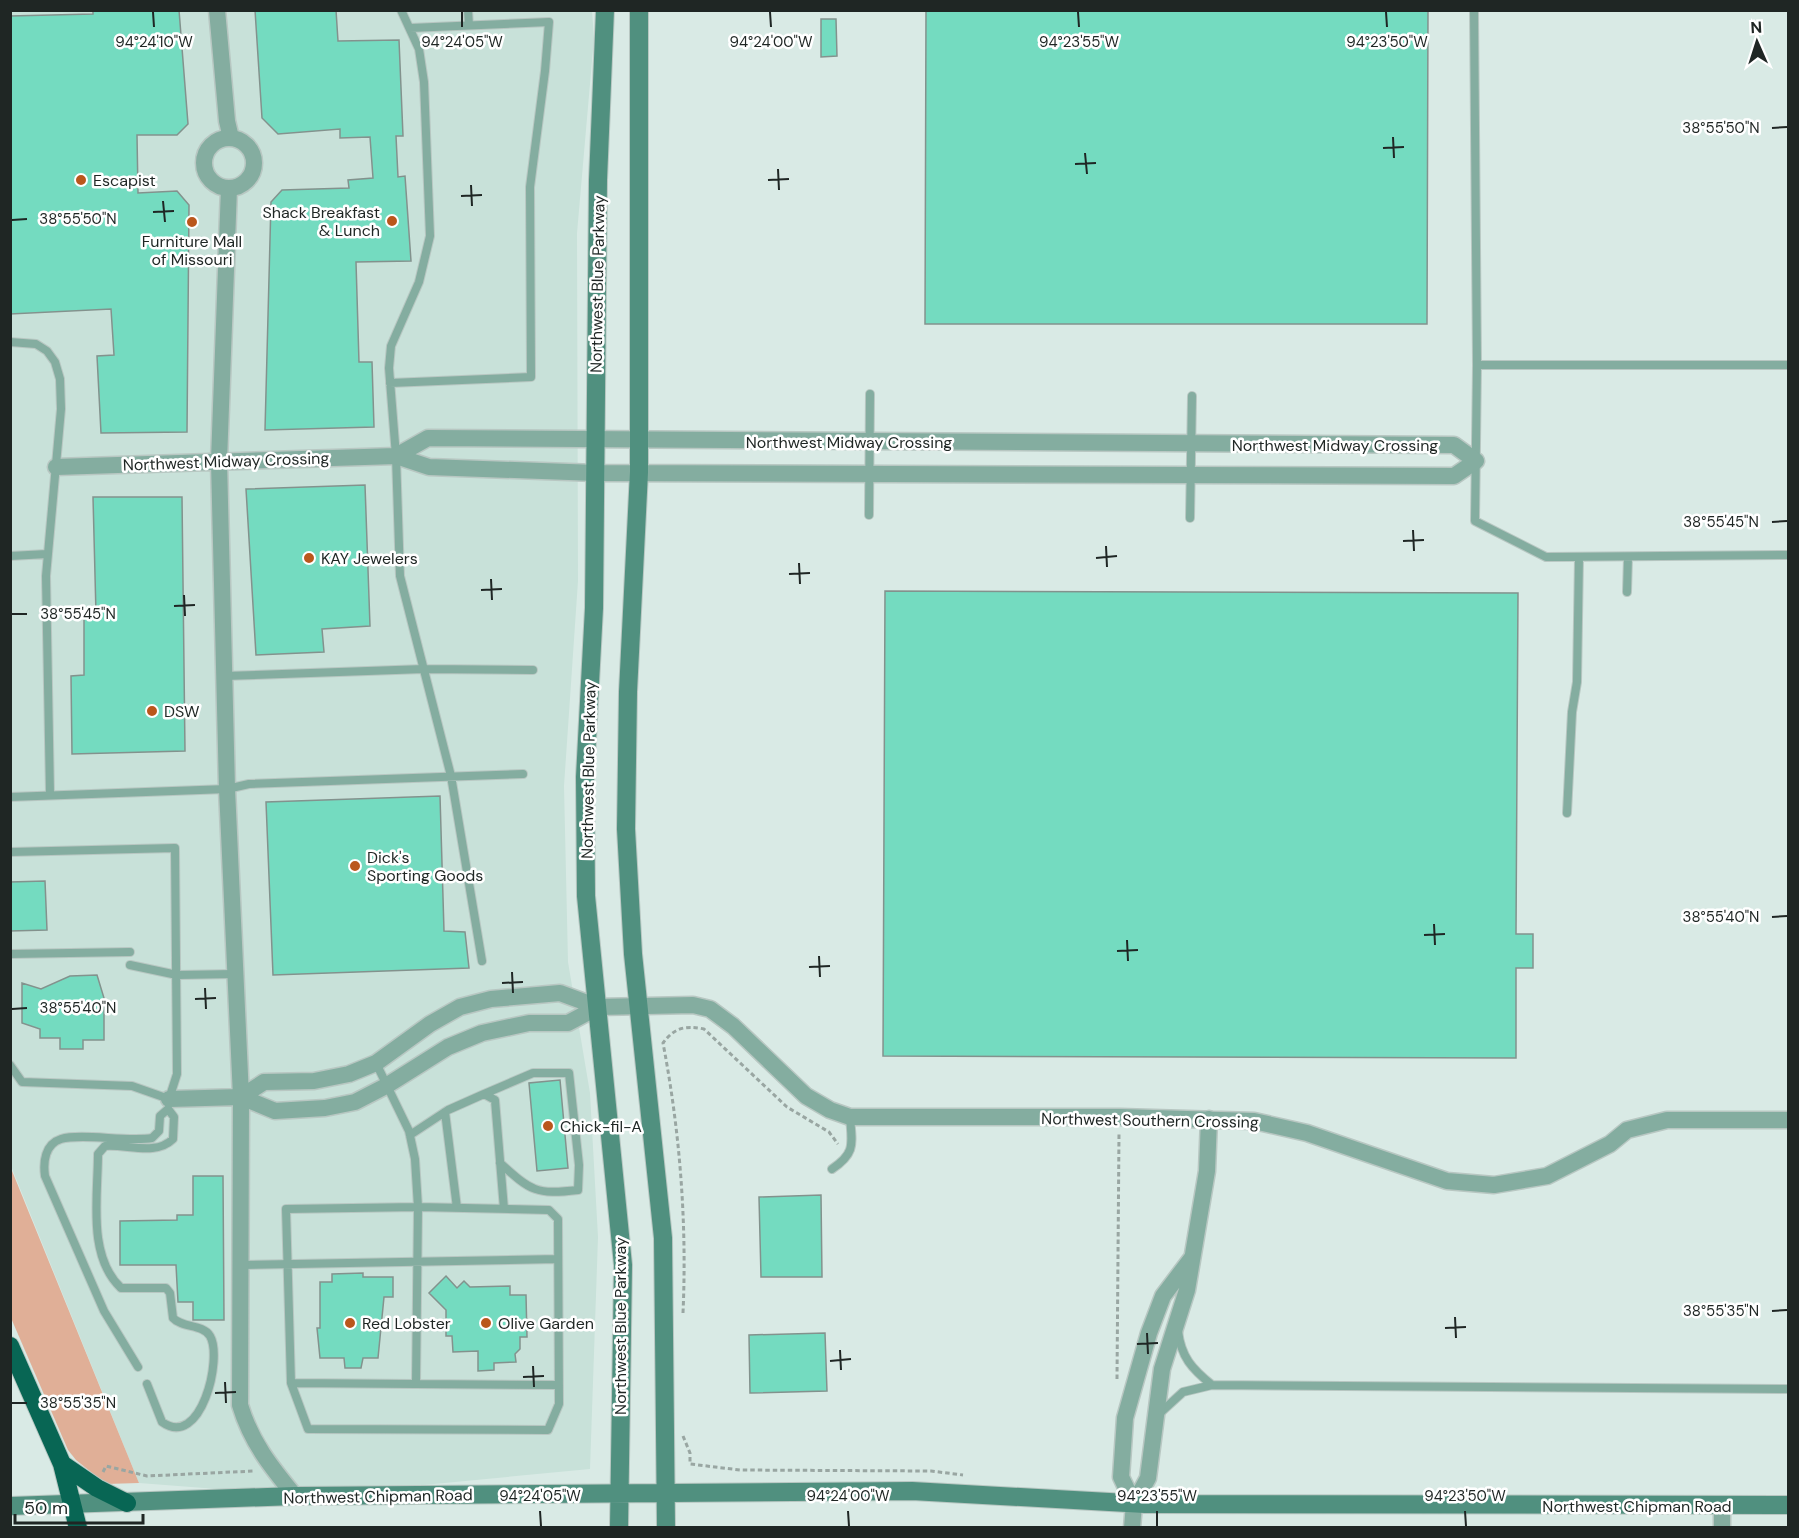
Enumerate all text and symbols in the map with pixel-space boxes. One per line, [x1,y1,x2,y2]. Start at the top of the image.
north arrow [1727,12,1787,72]
text: N [1750,17,1763,38]
text: 94°24'10"W [115,32,193,52]
text: 94°24'05"W [421,32,503,52]
text: 94°24'00"W [730,32,813,52]
text: 94°23'55"W [1039,32,1119,52]
text: 94°23'50"W [1346,32,1428,52]
text: 38°55'50"N [1682,118,1760,138]
place label: Escapist [93,170,156,191]
marker: Escapist [74,173,88,187]
street label: Northwest Blue Parkway [585,195,610,373]
place label: Shack Breakfast & Lunch [262,202,380,241]
text: 38°55'50"N [39,209,117,229]
marker: Shack Breakfast & Lunch [385,214,399,228]
marker: Furniture Mall of Missouri [185,215,199,229]
place label: Furniture Mall of Missouri [142,231,242,270]
street label: Northwest Midway Crossing [746,432,952,453]
street label: Northwest Midway Crossing [1232,435,1438,456]
street label: Northwest Midway Crossing [122,447,330,476]
text: 38°55'45"N [1683,512,1759,532]
place label: KAY Jewelers [321,548,418,569]
marker: KAY Jewelers [302,551,316,565]
text: 38°55'45"N [40,604,116,624]
street label: Northwest Blue Parkway [576,681,601,859]
place label: DSW [164,701,200,722]
marker: DSW [145,704,159,718]
place label: Dick's Sporting Goods [367,847,483,886]
marker: Dick's Sporting Goods [348,859,362,873]
text: 38°55'40"N [1683,907,1759,927]
text: 38°55'40"N [40,998,116,1018]
street label: Northwest Southern Crossing [1041,1108,1259,1133]
place label: Chick-fil-A [560,1116,642,1137]
marker: Chick-fil-A [541,1119,555,1133]
street label: Northwest Blue Parkway [610,1237,631,1415]
text: 38°55'35"N [1683,1301,1759,1321]
place label: Red Lobster [362,1313,451,1334]
place label: Olive Garden [498,1313,594,1334]
marker: Red Lobster [343,1316,357,1330]
marker: Olive Garden [479,1316,493,1330]
text: 38°55'35"N [40,1393,116,1413]
street label: Northwest Chipman Road [283,1484,473,1509]
text: 94°24'05"W [499,1486,581,1506]
text: 94°24'00"W [807,1486,890,1506]
text: 94°23'55"W [1117,1486,1197,1506]
text: 94°23'50"W [1424,1486,1506,1506]
scale bar [15,1487,142,1525]
text: 50 m [24,1496,68,1520]
street label: Northwest Chipman Road [1542,1496,1732,1517]

